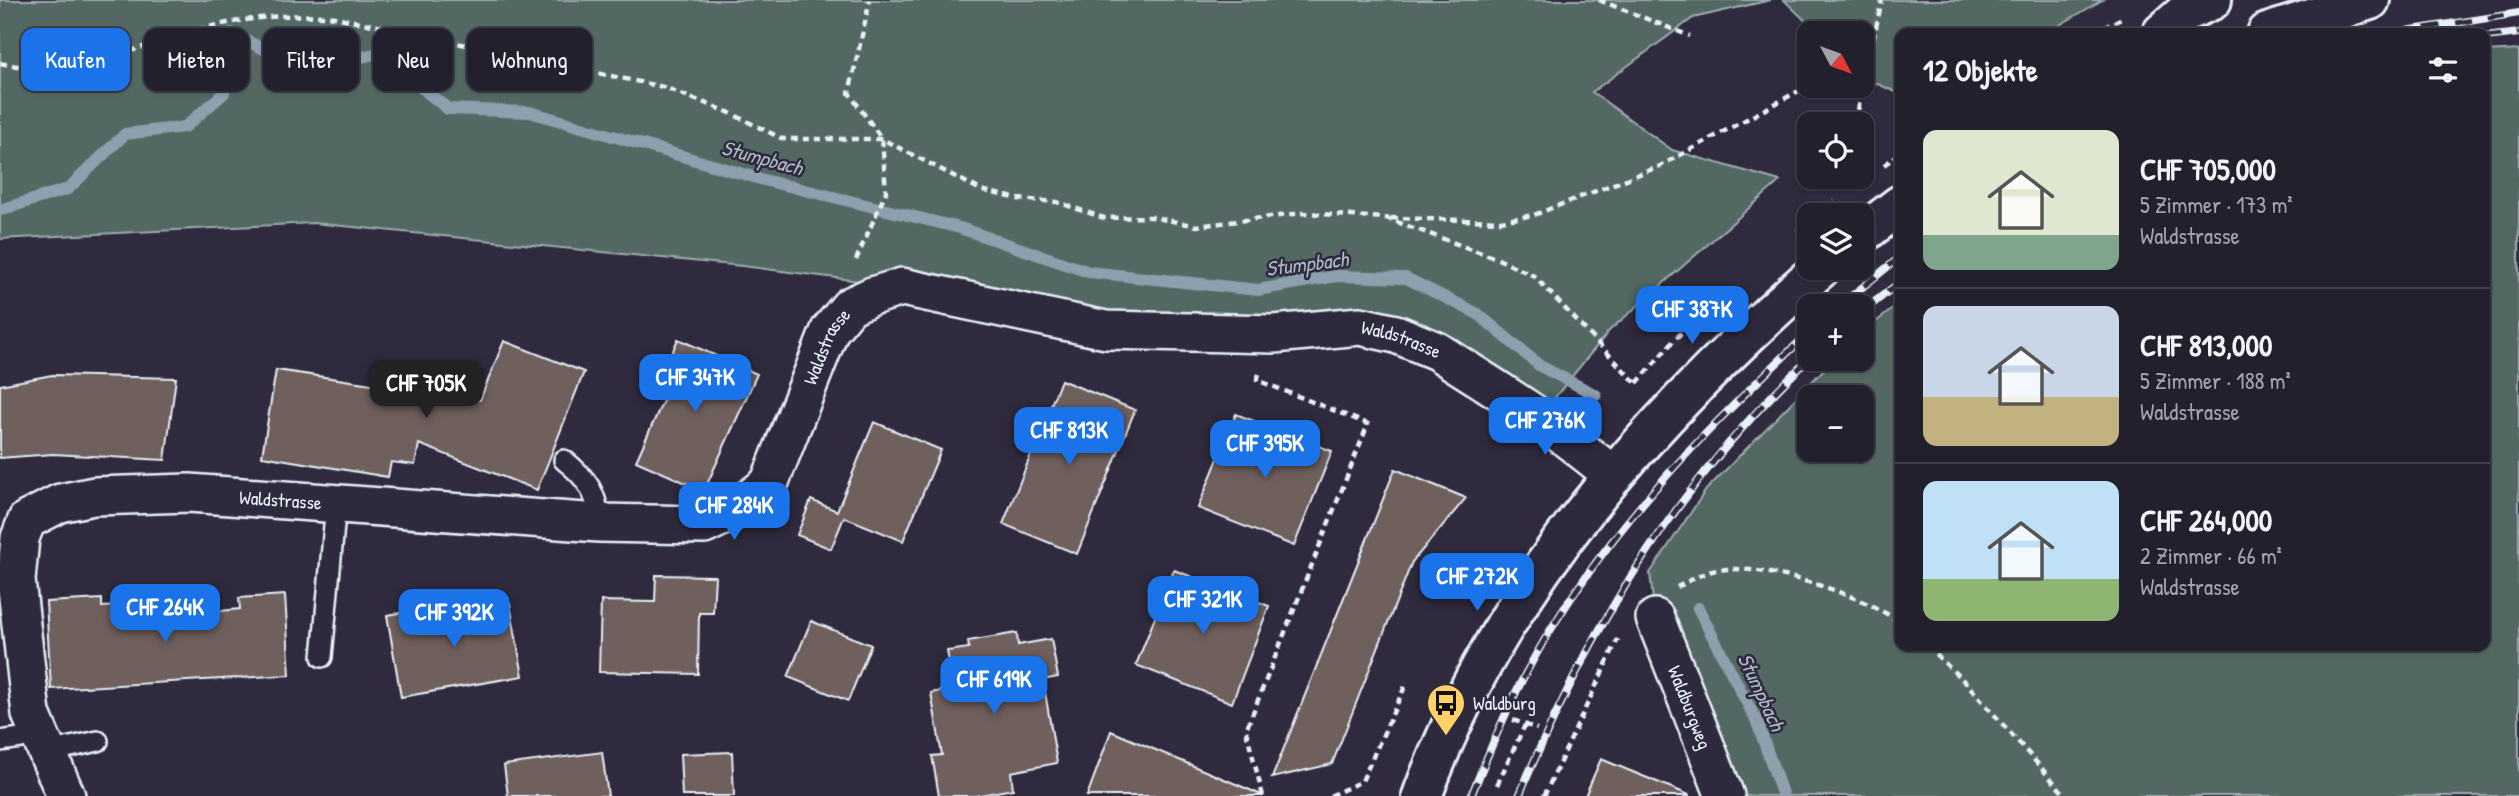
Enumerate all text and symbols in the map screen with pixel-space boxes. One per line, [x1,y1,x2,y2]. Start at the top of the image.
north arrow [1797,21,1874,98]
map controls [1797,21,1874,462]
chip: Kaufen [21,28,130,91]
chip: Mieten [144,28,249,91]
chip: Filter [263,28,359,91]
chip: Neu [373,28,453,91]
chip: Wohnung [467,28,592,91]
text: 12 Objekte [1923,50,2038,90]
icon: filters [2424,51,2462,89]
button: locate [1797,112,1874,189]
water label: Stumpbach [719,133,807,182]
text: CHF 705,000 [2140,149,2276,189]
icon: home [1979,158,2063,242]
text: 5 Zimmer · 173 m² [2140,189,2293,220]
button: layers [1797,203,1874,280]
text: Waldstrasse [2140,220,2240,251]
water label: Stumpbach [1264,244,1351,283]
pin: CHF 387K [1620,286,1764,346]
text: CHF 387K [1652,293,1732,324]
button: + [1797,294,1874,371]
street label: Waldstrasse [797,302,856,388]
street label: Waldstrasse [1359,314,1445,364]
text: CHF 813,000 [2140,325,2272,365]
icon: home [1979,334,2063,418]
pin: CHF 347K [623,354,767,414]
pin: CHF 705K [354,360,498,420]
text: CHF 347K [655,361,735,392]
text: 5 Zimmer · 188 m² [2140,365,2291,396]
text: CHF 705K [386,367,466,398]
button: − [1797,385,1874,462]
text: Waldstrasse [2140,396,2240,427]
pin: CHF 276K [1473,398,1617,457]
text: CHF 276K [1505,404,1585,435]
pin: CHF 813K [997,407,1141,467]
text: CHF 813K [1030,414,1108,445]
pin: CHF 395K [1193,420,1337,480]
text: CHF 395K [1226,427,1304,458]
pin: CHF 284K [662,482,806,542]
street label: Waldstrasse [238,484,323,516]
text: CHF 284K [695,489,773,520]
text: CHF 264,000 [2140,500,2272,540]
icon: home [1979,509,2063,593]
text: 2 Zimmer · 66 m² [2140,540,2282,571]
pin: CHF 272K [1405,554,1549,613]
text: CHF 272K [1436,560,1518,591]
text: Waldstrasse [2140,571,2240,602]
pin: CHF 321K [1131,576,1275,636]
text: CHF 321K [1164,583,1242,614]
pin: CHF 264K [93,584,237,644]
pin: CHF 392K [382,590,526,649]
text: CHF 264K [126,591,204,622]
text: CHF 392K [415,596,493,627]
water label: Stumpbach [1731,648,1792,736]
pin: CHF 619K [922,656,1066,716]
street label: Waldburgweg [1662,662,1718,753]
text: CHF 619K [956,663,1032,694]
bus stop icon: Waldburg [1425,682,1467,737]
place label: Waldburg [1473,690,1536,716]

